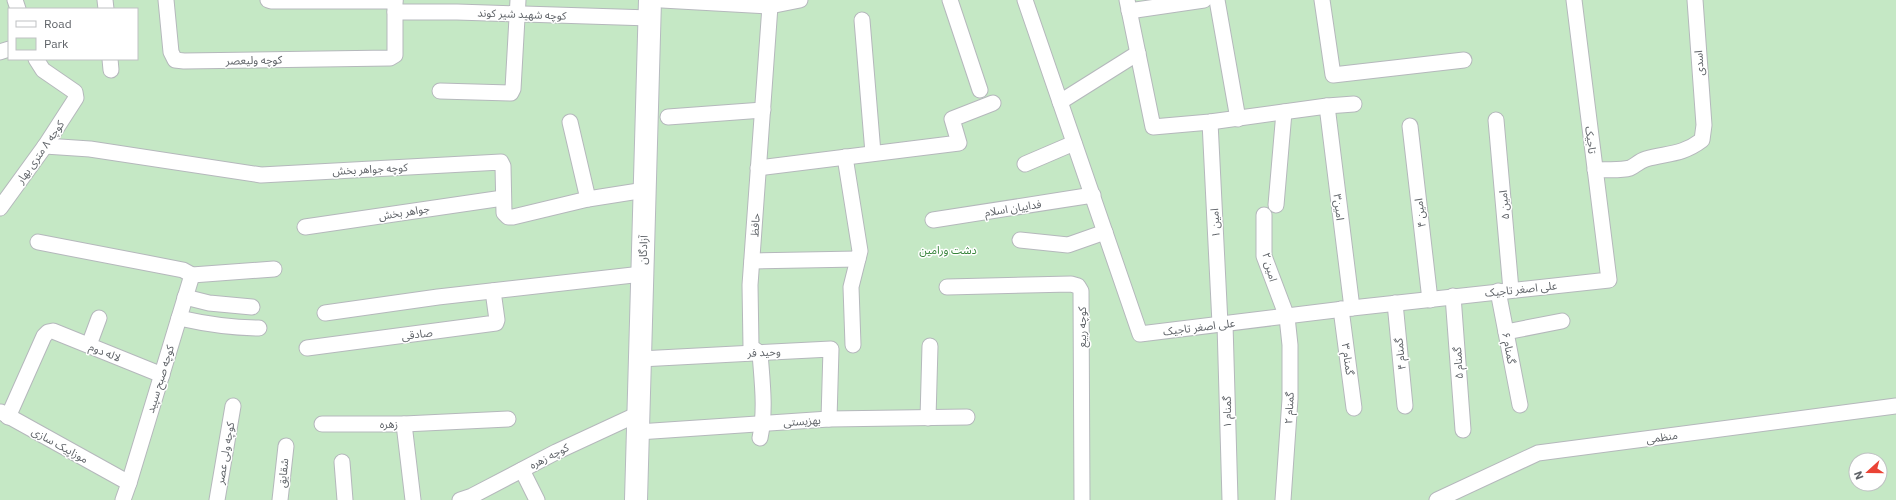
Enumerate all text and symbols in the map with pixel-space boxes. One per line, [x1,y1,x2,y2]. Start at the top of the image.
street label: کوچه شهید شیر کوند [477,5,567,24]
legend [8,8,138,60]
text: Road [44,16,72,31]
text: Park [44,36,69,51]
street label: اسدی [1691,50,1707,76]
street label: کوچه ولیعصر [225,52,283,69]
street label: کوچه ۸ متری بهار [12,117,68,188]
street label: تاجیک [1582,125,1600,155]
street label: کوچه جواهر بخش [332,160,409,179]
street label: امین ۵ [1496,190,1512,220]
street label: امین۳ [1330,193,1348,221]
street label: فداییان اسلام [984,197,1043,220]
street label: امین ۴ [1411,198,1429,228]
street label: جواهر بخش [377,201,431,223]
street label: امین ۱ [1207,208,1223,238]
street label: حافظ [747,212,763,237]
street label: آزادگان [635,234,651,265]
park label: دشت ورامین [919,243,977,257]
street label: امین ۲ [1259,251,1281,283]
street label: علی اصغر تاجیک [1484,278,1558,300]
street label: کوچه ربیع [1075,306,1090,347]
street label: علی اصغر تاجیک [1162,316,1236,338]
street label: صادقی [401,325,433,343]
street label: گمنام ۶ [1498,331,1519,366]
street label: گمنام ۴ [1391,337,1410,371]
street label: لاله دوم [87,339,123,366]
street label: گمنام ۳ [1338,342,1357,376]
street label: کوچه صبح سپید [143,343,178,415]
street label: وحید فر [746,344,781,360]
street label: گمنام ۵ [1450,346,1467,379]
street label: گمنام ۲ [1281,391,1298,424]
street label: گمنام ۱ [1220,395,1235,428]
street label: بهزیستی [783,413,821,429]
street label: زهره [380,417,398,431]
street label: کوچه ولی عصر [212,420,238,486]
street label: موزاپیک سازی [29,424,91,467]
street label: منظمی [1645,428,1679,446]
street label: کوچه زهره [527,440,572,473]
north arrow [1848,452,1888,492]
street label: شقایق [274,457,292,488]
text: N [1851,469,1867,482]

